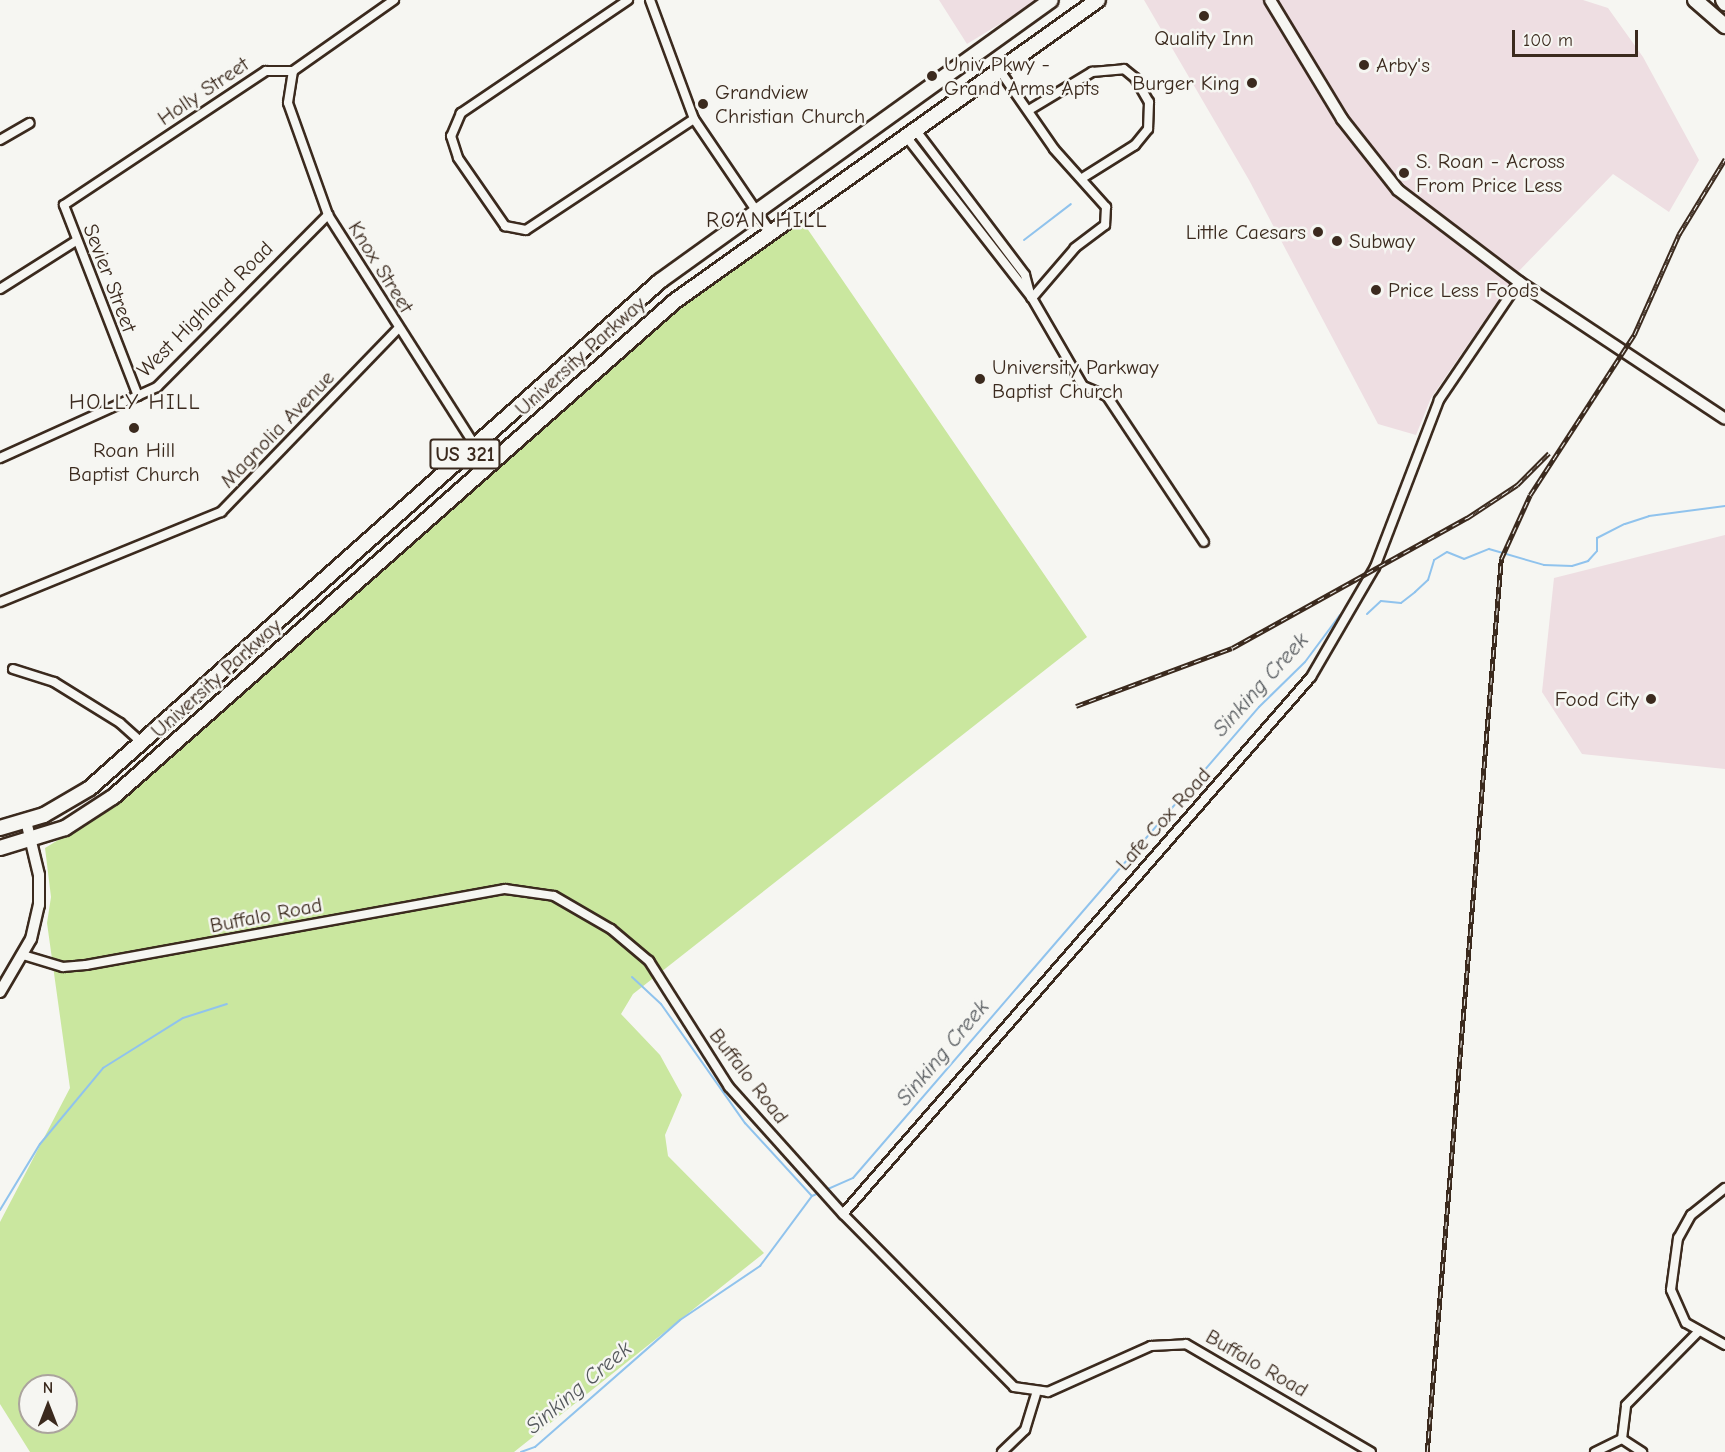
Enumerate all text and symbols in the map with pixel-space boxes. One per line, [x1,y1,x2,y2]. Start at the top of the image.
marker: Quality Inn [1197,9,1211,23]
scale bar [1515,18,1641,56]
place label: Quality Inn [1154,25,1254,51]
text: 100 m [1523,30,1573,51]
street label: Holly Street [153,51,253,131]
place label: Univ Pkwy - Grand Arms Apts [944,51,1099,101]
place label: Arby's [1376,52,1430,78]
marker: Arby's [1357,58,1371,72]
marker: Univ Pkwy - Grand Arms Apts [925,69,939,83]
place label: Burger King [1132,70,1240,96]
marker: Burger King [1245,76,1259,90]
place label: Grandview Christian Church [715,79,865,129]
marker: Grandview Christian Church [696,97,710,111]
place label: S. Roan - Across From Price Less [1416,148,1565,198]
marker: S. Roan - Across From Price Less [1397,166,1411,180]
district label: ROAN HILL [706,208,828,234]
street label: Knox Street [343,216,419,318]
place label: Little Caesars [1186,219,1306,245]
street label: Sevier Street [78,220,142,336]
marker: Little Caesars [1311,225,1325,239]
place label: Subway [1349,228,1415,254]
marker: Subway [1330,234,1344,248]
street label: West Highland Road [132,236,278,382]
place label: Price Less Foods [1388,277,1539,303]
marker: Price Less Foods [1369,283,1383,297]
street label: University Parkway [510,291,650,421]
place label: University Parkway Baptist Church [992,354,1159,404]
street label: Magnolia Avenue [215,365,339,493]
marker: University Parkway Baptist Church [973,372,987,386]
district label: HOLLY HILL [69,390,201,416]
marker: Roan Hill Baptist Church [127,421,141,435]
place label: Roan Hill Baptist Church [68,437,200,487]
road number: US 321 [429,437,501,471]
street label: University Parkway [146,613,286,743]
water label: Sinking Creek [1208,628,1314,742]
place label: Food City [1555,686,1639,712]
marker: Food City [1644,692,1658,706]
street label: Lafe Cox Road [1110,762,1216,876]
street label: Buffalo Road [208,892,324,938]
water label: Sinking Creek [891,995,995,1111]
street label: Buffalo Road [704,1023,794,1129]
street label: Buffalo Road [1201,1324,1313,1402]
water label: Sinking Creek [521,1336,637,1440]
north arrow [18,1374,78,1434]
text: N [43,1379,53,1397]

